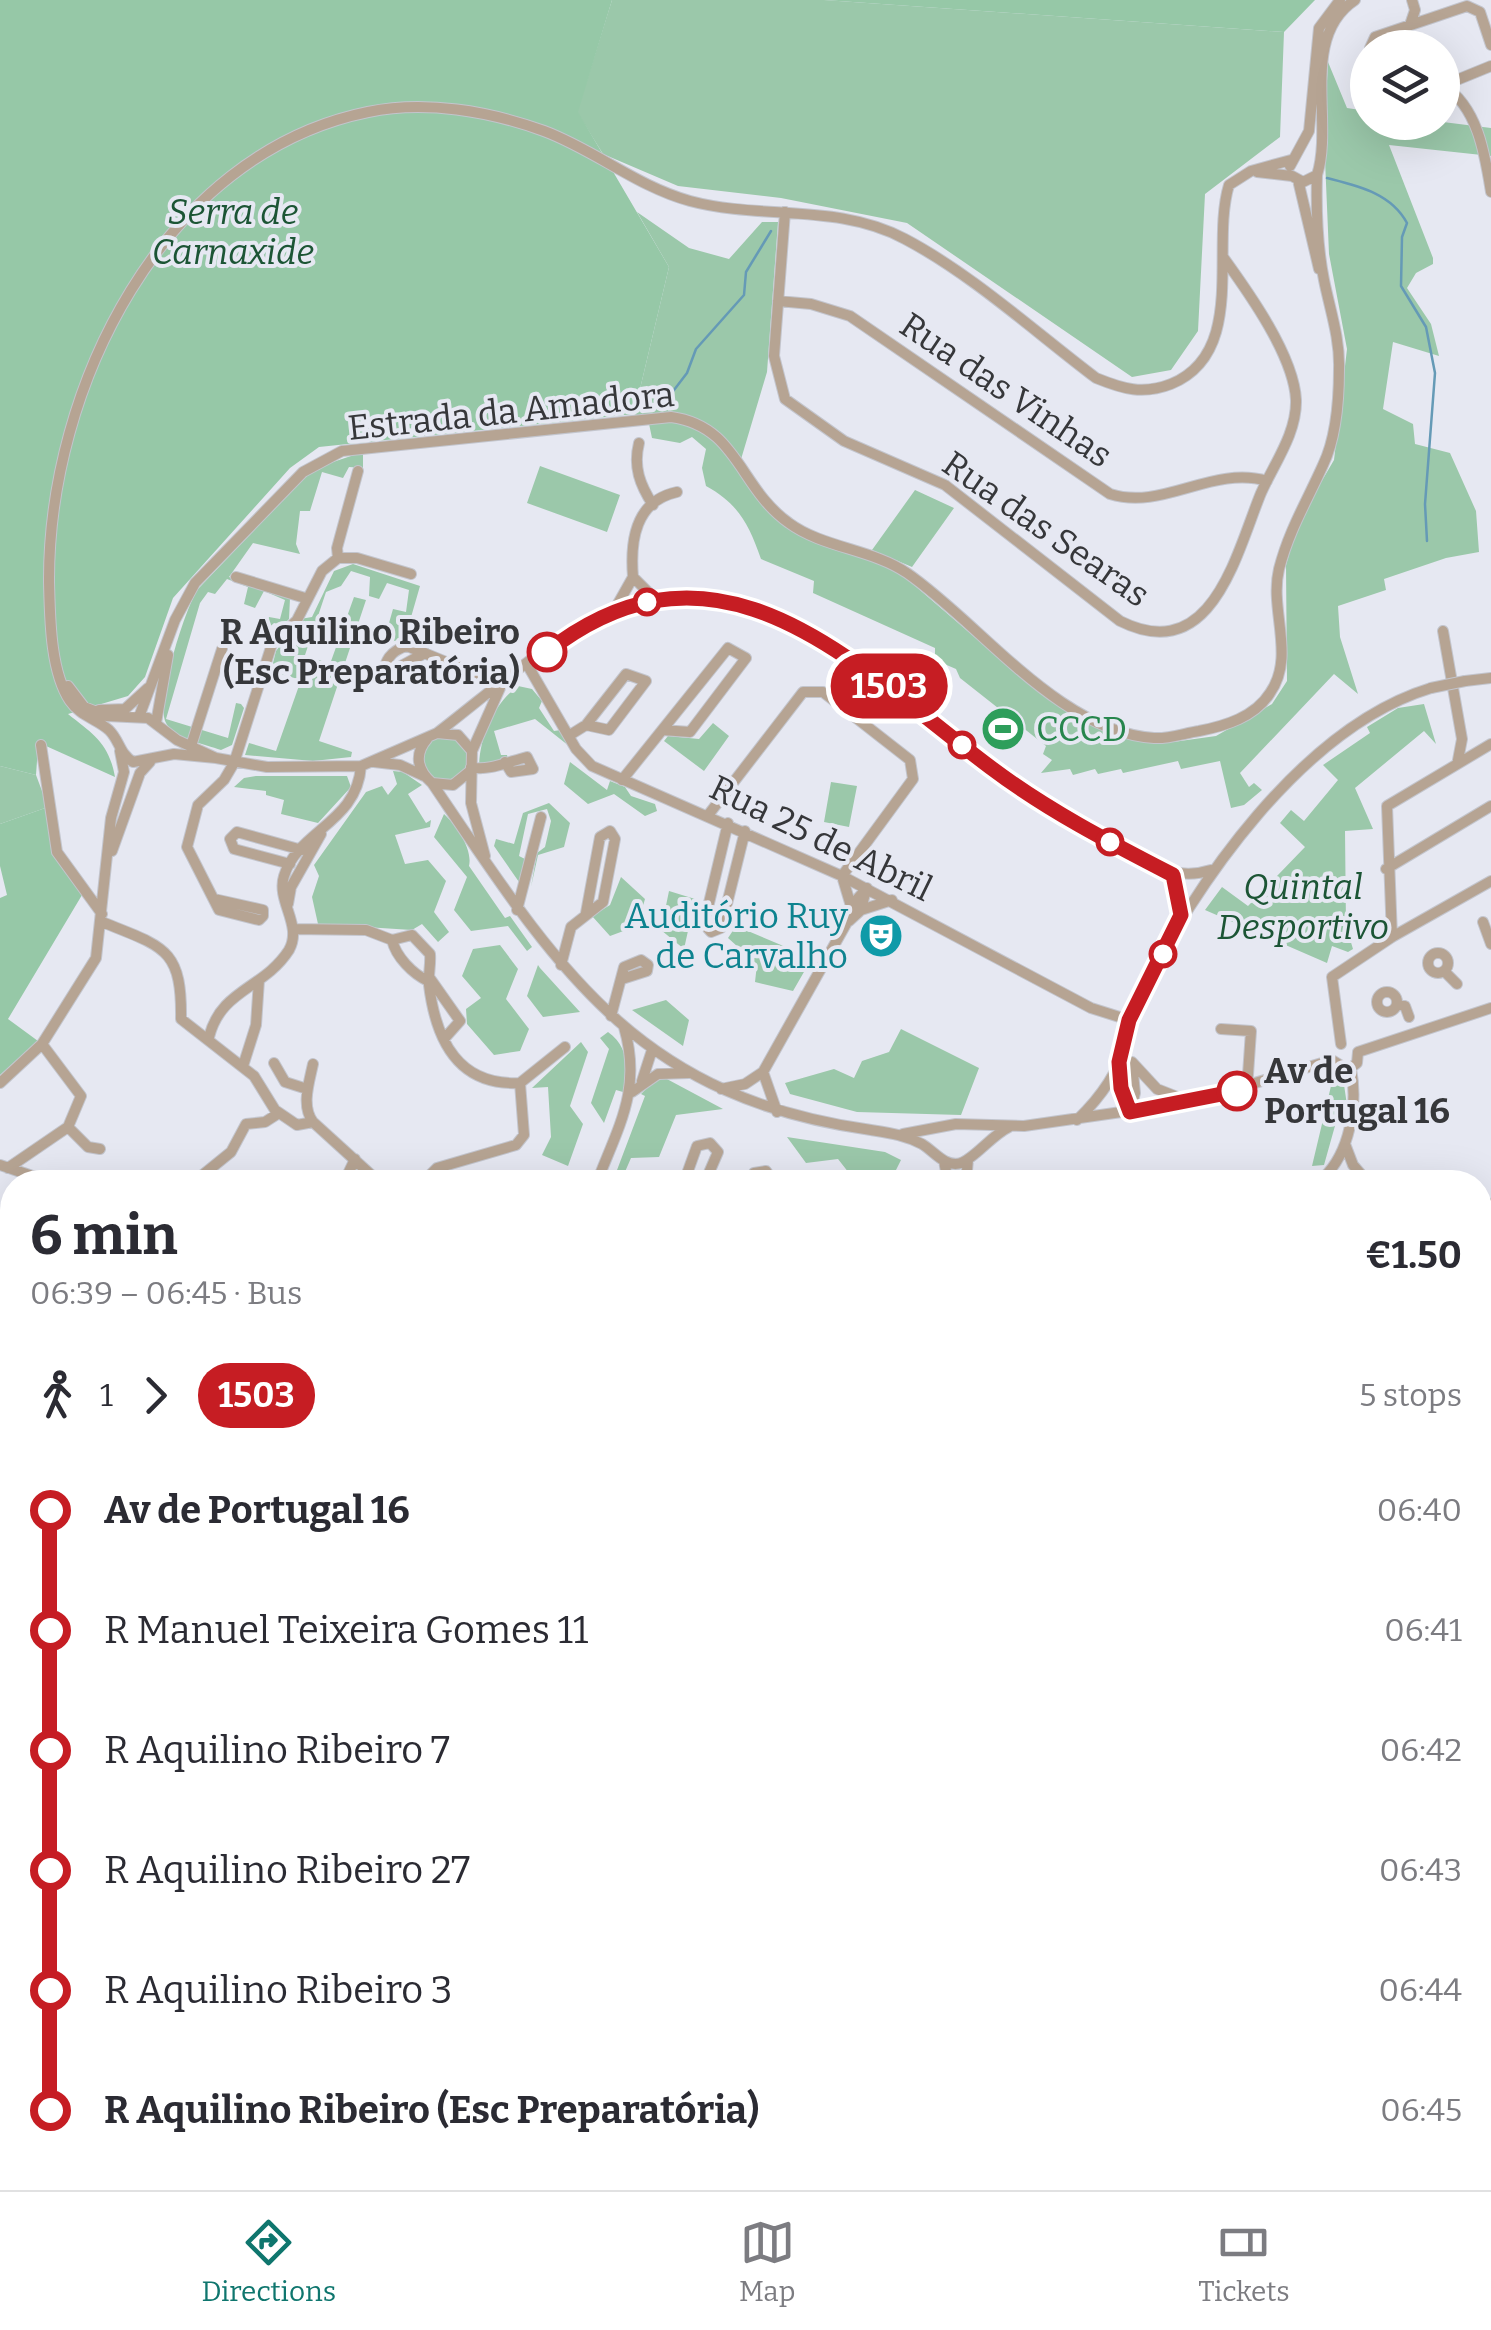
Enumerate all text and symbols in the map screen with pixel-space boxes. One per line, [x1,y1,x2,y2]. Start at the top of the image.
map controls [1350,30,1460,140]
button: layers [1350,30,1460,140]
park label: Serra de Carnaxide [152,191,314,273]
street label: Rua das Vinhas [892,304,1120,476]
street label: Estrada da Amadora [346,373,676,449]
street label: Rua das Searas [935,442,1157,616]
unlabelled marker [634,589,660,615]
place label: R Aquilino Ribeiro (Esc Preparatória) [220,611,520,693]
marker: R Aquilino Ribeiro (Esc Preparatória) [528,633,566,671]
line badge: 1503 [819,654,959,718]
text: 1503 [851,665,927,707]
sports icon: CCCD [980,706,1026,752]
place label: CCCD [1036,708,1127,750]
unlabelled marker [949,732,975,758]
street label: Rua 25 de Abril [703,766,939,910]
unlabelled marker [1097,829,1123,855]
park label: Quintal Desportivo [1217,866,1389,948]
place label: Auditório Ruy de Carvalho [624,895,848,977]
theatre icon: Auditório Ruy de Carvalho [858,913,904,959]
unlabelled marker [1150,941,1176,967]
place label: Av de Portugal 16 [1264,1050,1450,1132]
marker: Av de Portugal 16 [1218,1072,1256,1110]
text: 6 min [30,1203,178,1269]
text: €1.50 [1365,1232,1462,1278]
text: 06:39 – 06:45 · Bus [30,1274,302,1312]
icon: walk [30,1368,85,1423]
icon: forward [128,1368,183,1423]
text: 1503 [218,1374,295,1416]
text: 1 [100,1376,113,1414]
text: 5 stops [1359,1376,1462,1414]
text: Av de Portugal 16 [104,1487,410,1533]
text: 06:40 [1377,1491,1462,1529]
text: R Manuel Teixeira Gomes 11 [104,1607,588,1653]
text: 06:41 [1384,1611,1462,1649]
text: R Aquilino Ribeiro 7 [104,1727,450,1773]
text: 06:42 [1380,1731,1462,1769]
text: R Aquilino Ribeiro 27 [104,1847,470,1893]
text: 06:43 [1379,1851,1462,1889]
text: R Aquilino Ribeiro 3 [104,1967,452,2013]
text: 06:44 [1378,1971,1462,2009]
text: R Aquilino Ribeiro (Esc Preparatória) [104,2087,759,2133]
text: 06:45 [1380,2091,1462,2129]
tab: Directions [201,2215,336,2308]
tab: Map [739,2215,795,2308]
tab: Tickets [1198,2215,1290,2308]

